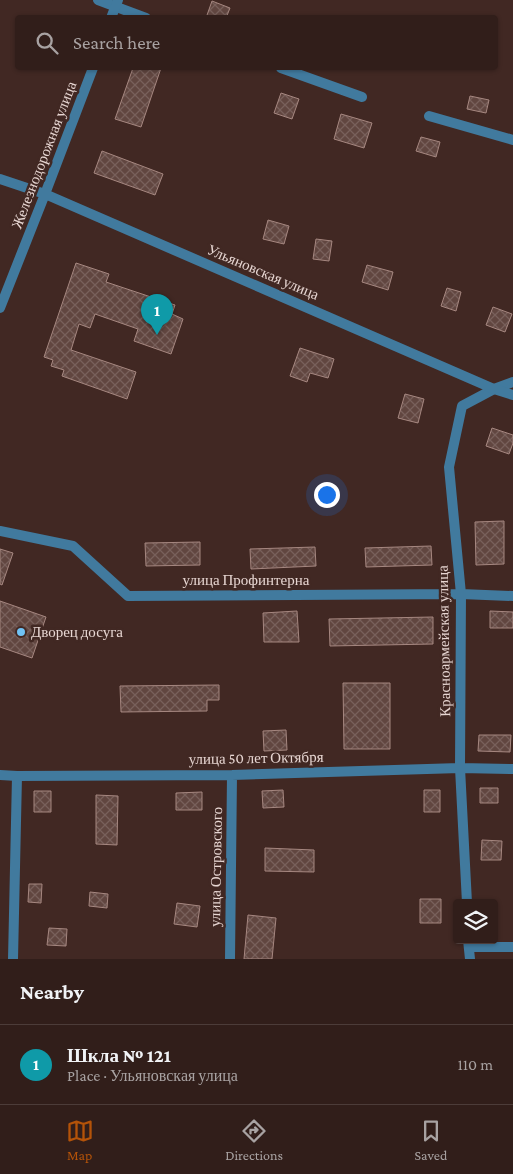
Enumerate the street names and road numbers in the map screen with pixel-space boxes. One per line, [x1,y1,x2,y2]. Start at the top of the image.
street label: Железнодорожная улица [9,79,80,231]
street label: Ульяновская улица [205,241,322,303]
street label: Красноармейская улица [435,565,453,717]
street label: улица Профинтерна [183,572,310,588]
street label: улица 50 лет Октября [188,749,324,767]
street label: улица Островского [207,807,225,927]

